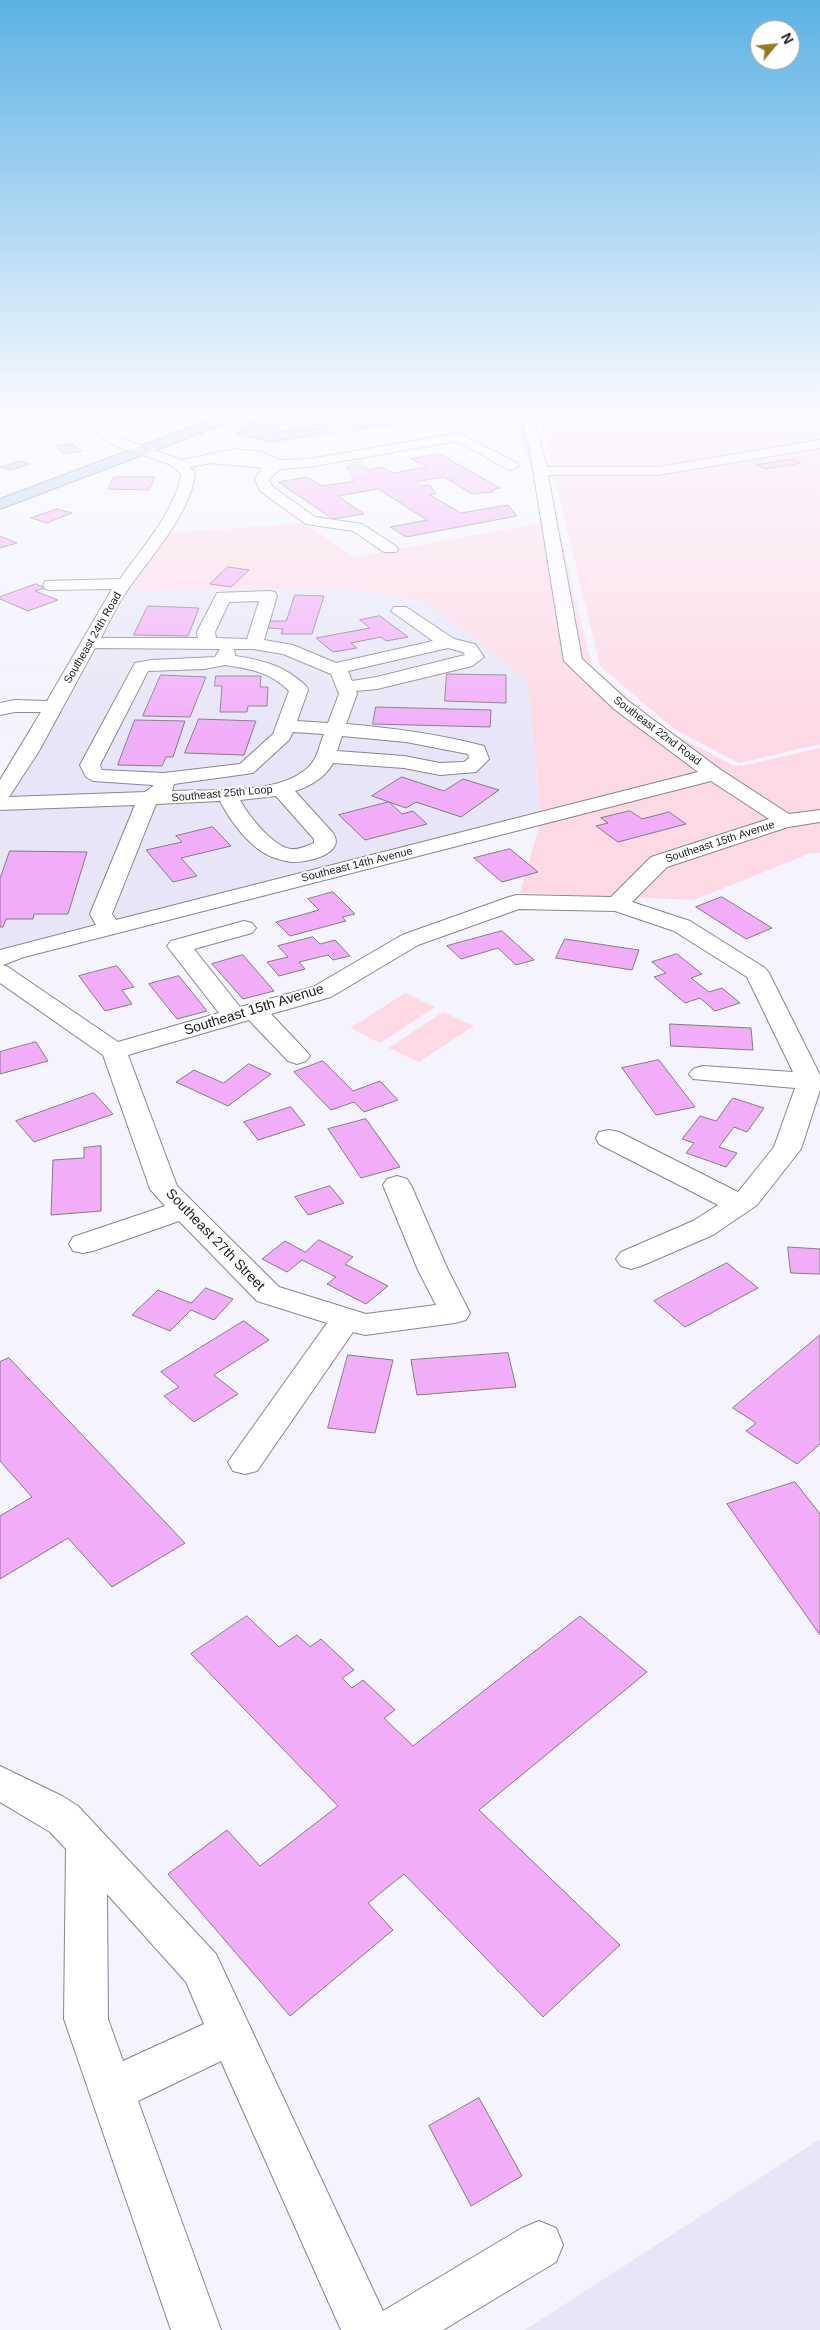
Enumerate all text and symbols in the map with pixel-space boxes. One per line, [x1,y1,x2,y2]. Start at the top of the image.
north arrow [750,20,800,70]
text: N [778,30,797,47]
street label: Southeast 24th Road [61,590,125,686]
street label: Southeast 22nd Road [611,694,703,768]
street label: Southeast 25th Loop [171,783,273,805]
street label: Southeast 15th Avenue [664,818,776,866]
street label: Southeast 14th Avenue [300,845,414,885]
street label: Southeast 15th Avenue [182,981,326,1039]
street label: Southeast 27th Street [162,1185,268,1295]

